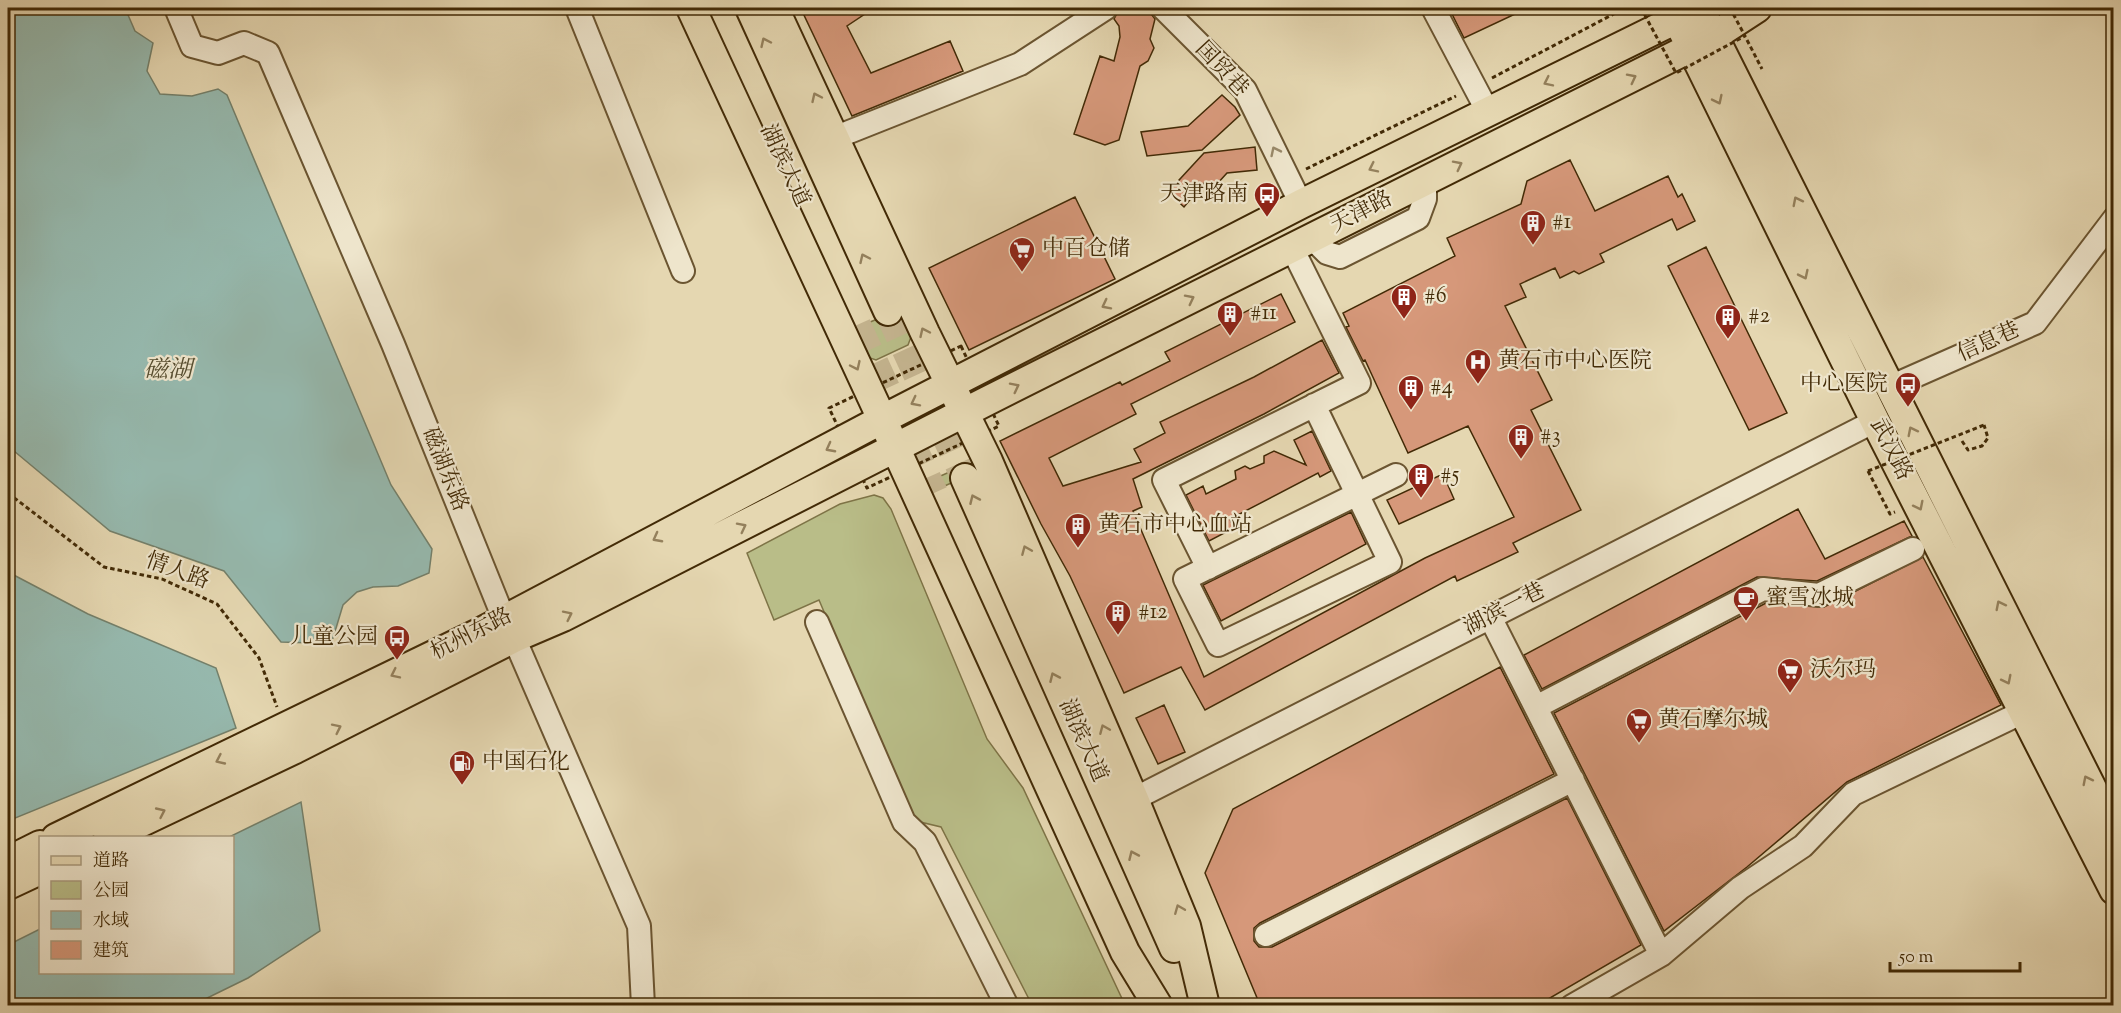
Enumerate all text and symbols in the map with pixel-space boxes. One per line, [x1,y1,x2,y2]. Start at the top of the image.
street label: 国贸巷 [1187,35,1255,105]
one-way arrow [761,37,773,48]
one-way arrow [1626,73,1637,85]
one-way arrow [1544,75,1555,87]
one-way arrow [811,93,823,104]
one-way arrow [1711,93,1722,104]
street label: 湖滨大道 [751,119,817,213]
one-way arrow [1271,147,1282,158]
one-way arrow [1369,161,1380,173]
one-way arrow [1451,161,1462,172]
place label: 天津路南 [1160,179,1248,211]
bus stop icon: 天津路南 [1252,180,1282,218]
street label: 天津路 [1325,184,1399,242]
one-way arrow [1792,196,1804,207]
place label: #1 [1552,207,1572,239]
building icon: #1 [1518,208,1548,246]
place label: 中百仓储 [1042,234,1130,266]
supermarket icon: 中百仓储 [1007,235,1037,273]
one-way arrow [859,253,871,264]
one-way arrow [1797,268,1808,279]
place label: #6 [1424,281,1447,313]
building icon: #6 [1389,282,1419,320]
one-way arrow [1183,295,1194,307]
one-way arrow [1102,298,1113,309]
place label: #11 [1250,298,1277,330]
building icon: #11 [1215,299,1245,337]
place label: #2 [1748,301,1770,333]
building icon: #2 [1713,302,1743,340]
street label: 信息巷 [1952,315,2026,371]
one-way arrow [919,327,931,338]
place label: 黄石市中心医院 [1498,346,1652,378]
hospital icon: 黄石市中心医院 [1463,347,1493,385]
water label: 磁湖 [144,354,196,388]
one-way arrow [849,359,861,370]
place label: 中心医院 [1800,369,1888,401]
bus stop icon: 中心医院 [1893,370,1923,408]
place label: #4 [1430,372,1453,404]
building icon: #4 [1396,373,1426,411]
one-way arrow [1009,382,1020,394]
one-way arrow [911,395,921,406]
street label: 武汉路 [1861,413,1919,487]
place label: #3 [1540,421,1561,453]
building icon: #3 [1506,422,1536,460]
street label: 磁湖东路 [413,423,475,517]
one-way arrow [1908,427,1920,438]
one-way arrow [826,441,836,452]
place label: #5 [1440,460,1460,492]
building icon: #5 [1406,461,1436,499]
one-way arrow [970,495,982,506]
one-way arrow [1911,500,1923,511]
place label: 黄石市中心血站 [1098,510,1252,542]
building icon: 黄石市中心血站 [1063,511,1093,549]
one-way arrow [736,523,747,534]
one-way arrow [653,531,663,542]
one-way arrow [1021,545,1033,556]
street label: 情人路 [141,546,213,598]
street label: 湖滨一巷 [1459,576,1551,644]
place label: 蜜雪冰城 [1766,583,1854,615]
cafe icon: 蜜雪冰城 [1731,584,1761,622]
place label: #12 [1138,597,1168,629]
building icon: #12 [1103,598,1133,636]
street label: 杭州东路 [426,601,518,669]
one-way arrow [1996,601,2007,612]
one-way arrow [562,610,573,622]
place label: 儿童公园 [290,622,378,654]
bus stop icon: 儿童公园 [382,623,412,661]
place label: 沃尔玛 [1810,655,1876,687]
supermarket icon: 沃尔玛 [1775,656,1805,694]
one-way arrow [391,667,402,679]
one-way arrow [1049,673,1061,684]
one-way arrow [2000,673,2011,684]
street label: 湖滨大道 [1049,694,1115,788]
place label: 黄石摩尔城 [1658,705,1768,737]
supermarket icon: 黄石摩尔城 [1624,706,1654,744]
one-way arrow [330,724,341,735]
one-way arrow [1099,724,1111,735]
place label: 中国石化 [482,747,570,779]
fuel station icon: 中国石化 [447,748,477,786]
one-way arrow [216,752,227,764]
one-way arrow [2083,775,2095,786]
one-way arrow [155,808,166,820]
legend [39,836,234,974]
text: 道路 [93,849,129,875]
one-way arrow [1129,851,1141,862]
text: 公园 [93,879,129,905]
one-way arrow [1174,904,1186,915]
text: 水域 [93,909,129,935]
scale bar [1890,935,2020,973]
text: 建筑 [93,939,129,965]
text: 50 m [1898,945,1934,971]

